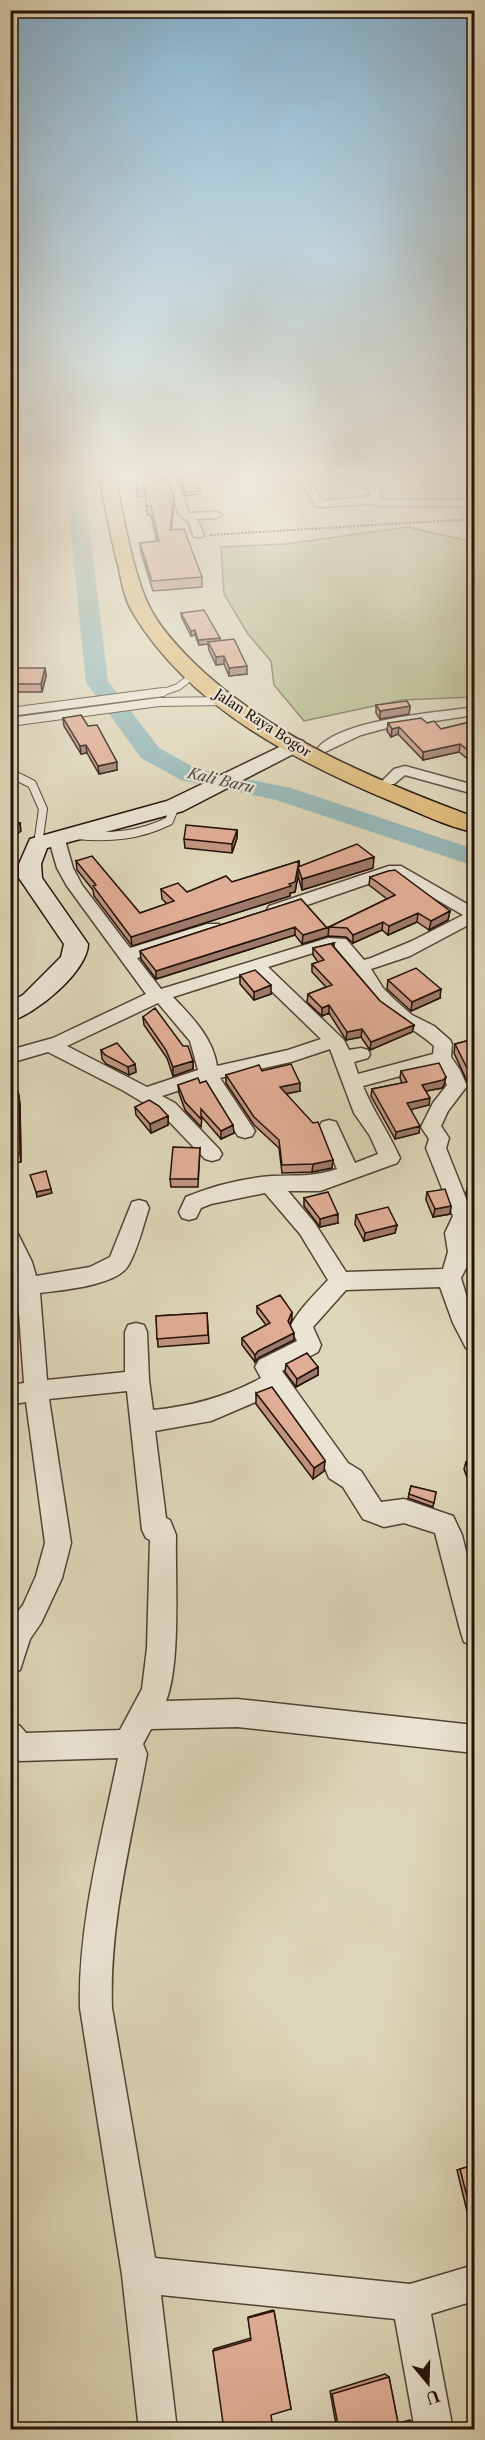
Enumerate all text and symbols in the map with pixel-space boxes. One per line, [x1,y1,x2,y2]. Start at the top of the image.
street label: Jalan Raya Bogor [209,684,315,761]
water label: Kali Baru [185,763,256,797]
north arrow [398,2353,458,2413]
text: U [423,2386,442,2409]

